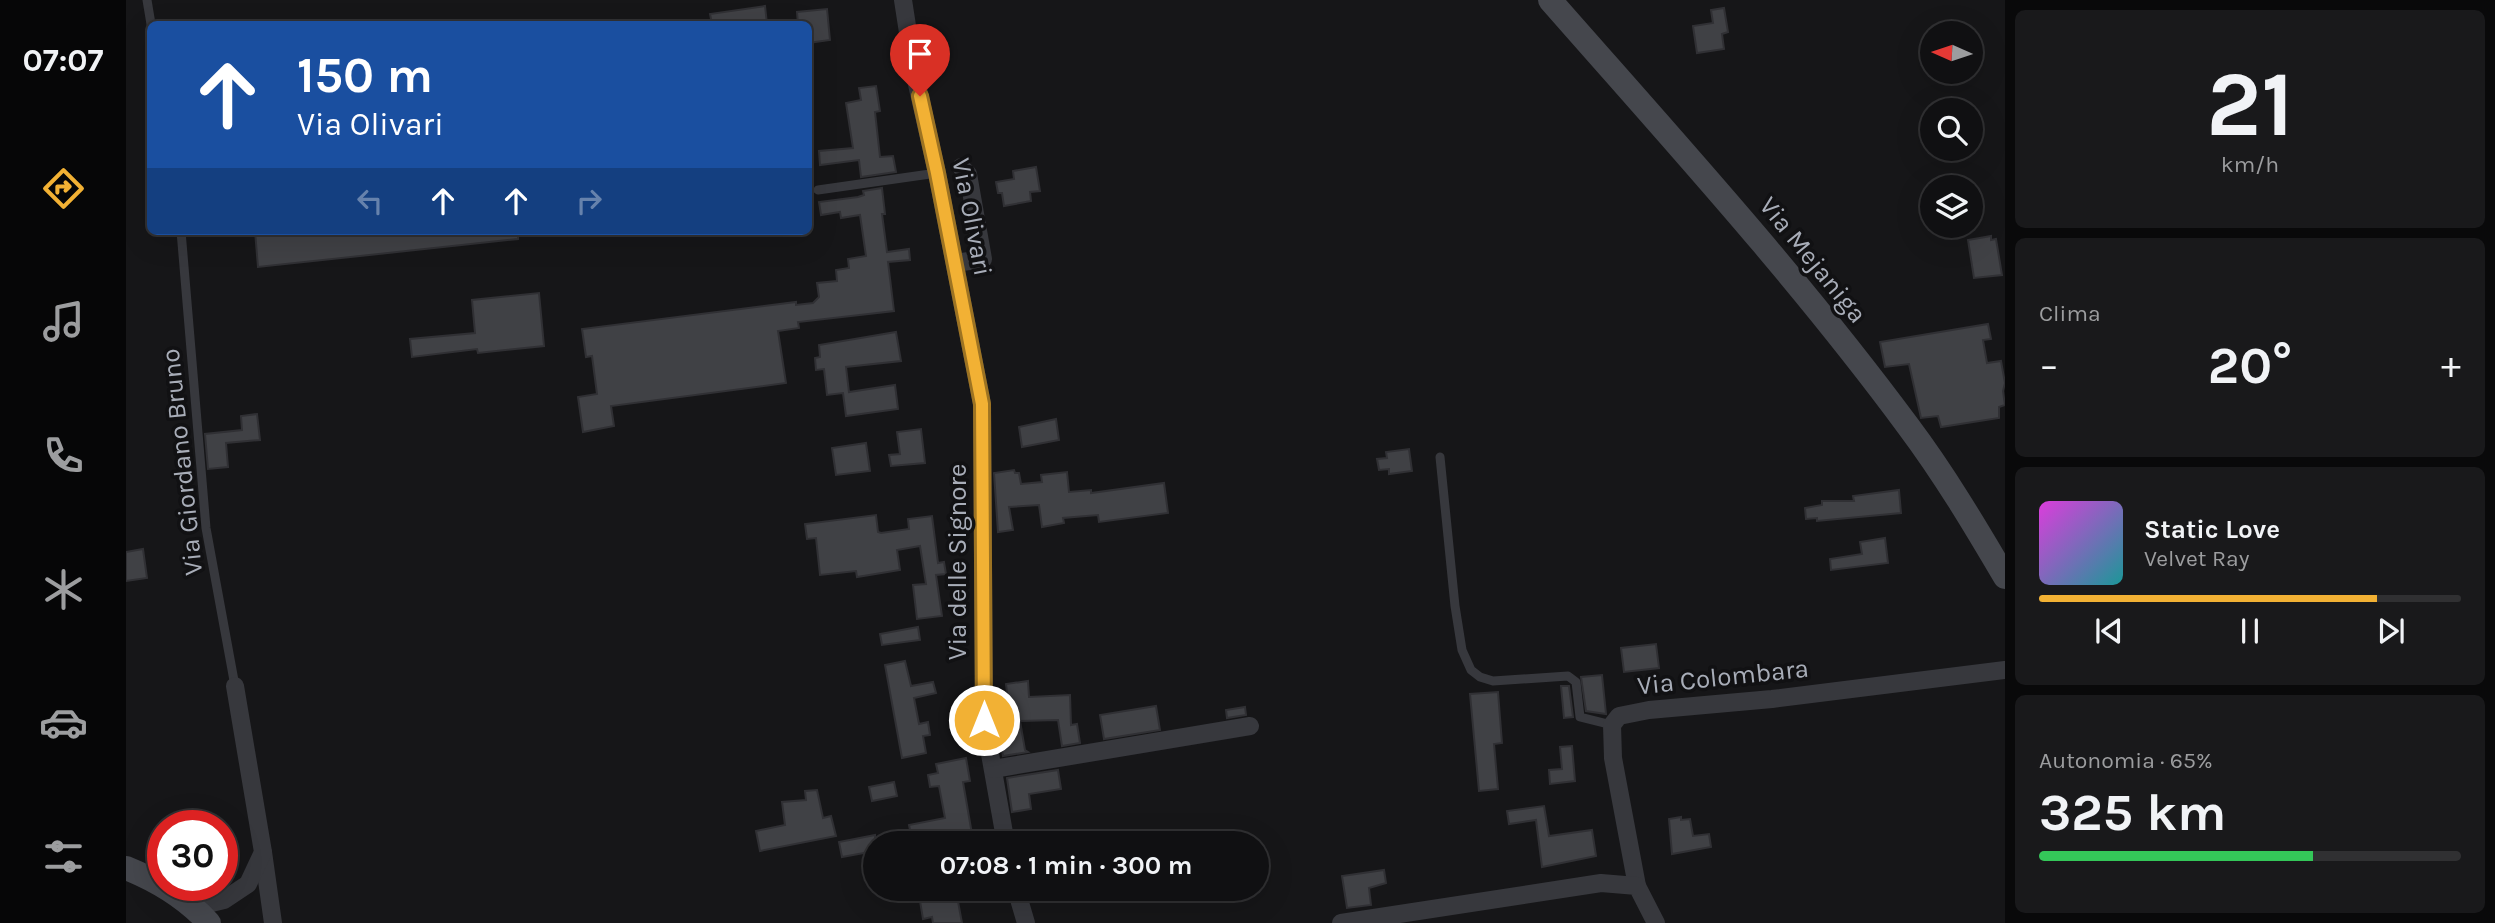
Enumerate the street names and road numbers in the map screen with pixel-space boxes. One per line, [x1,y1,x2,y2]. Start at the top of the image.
street label: Via Olivari [945,156,999,278]
street label: Via Mejaniga [1753,191,1873,329]
street label: Via Giordano Bruno [155,347,209,577]
street label: Via delle Signore [942,464,973,660]
street label: Via Colombara [1636,653,1810,701]

